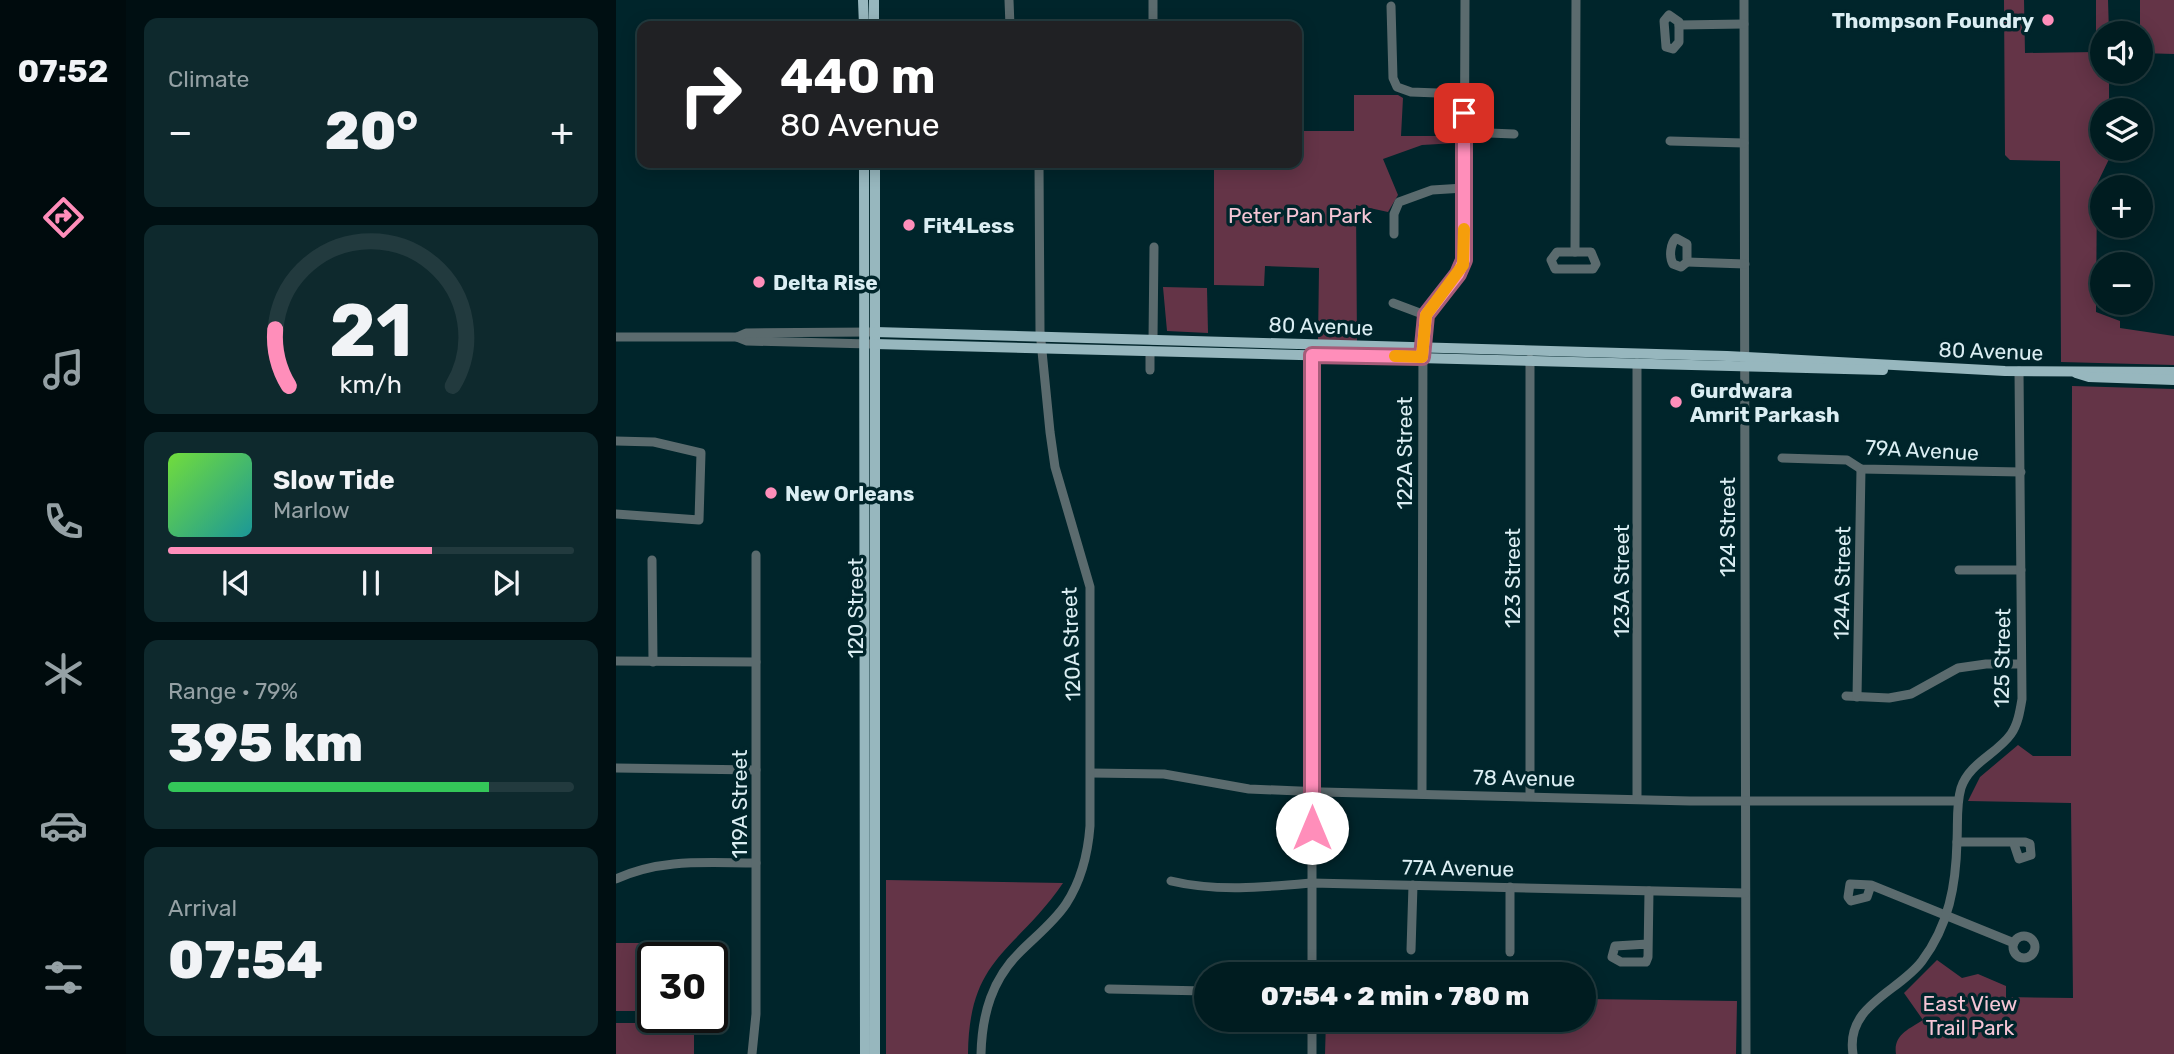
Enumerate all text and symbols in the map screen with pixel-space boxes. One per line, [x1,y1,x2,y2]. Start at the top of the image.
place label: Thompson Foundry [1832,8,2034,33]
marker: Thompson Foundry [2040,12,2056,28]
map controls [2090,21,2153,315]
button: sound [2090,21,2153,84]
text: 440 m [780,47,936,105]
icon: right [665,49,756,140]
text: 07:52 [18,52,108,90]
text: Climate [168,65,249,93]
pin [1434,83,1494,143]
icon: arrive [1445,94,1483,132]
button: layers [2090,98,2153,161]
text: 20° [325,100,418,162]
text: 80 Avenue [780,106,940,144]
text: − [168,109,193,155]
text: + [550,109,574,155]
button: + [2090,175,2153,238]
icon: directions [39,193,88,242]
park label: Peter Pan Park [1228,203,1372,228]
place label: Fit4Less [923,213,1014,238]
marker: Fit4Less [901,217,917,233]
button: − [2090,252,2153,315]
place label: Delta Rise [773,270,878,295]
marker: Delta Rise [751,274,767,290]
text: 21 [329,288,413,374]
street label: 80 Avenue [1268,312,1374,340]
street label: 80 Avenue [1938,337,2044,365]
icon: music [39,345,88,394]
text: km/h [340,370,402,399]
place label: Gurdwara Amrit Parkash [1690,378,1840,427]
marker: Gurdwara Amrit Parkash [1668,394,1684,410]
street label: 122A Street [1392,396,1417,510]
street label: 79A Avenue [1864,435,1980,465]
text: Slow Tide [273,465,395,496]
street label: 124 Street [1715,477,1740,577]
place label: New Orleans [785,481,914,506]
marker: New Orleans [763,485,779,501]
text: Marlow [273,496,350,524]
icon: phone [39,497,88,546]
street label: 123A Street [1609,524,1634,638]
street label: 124A Street [1829,526,1855,640]
street label: 123 Street [1500,528,1525,628]
street label: 120 Street [843,558,868,658]
icon: previous [217,564,255,602]
icon: pause [352,564,390,602]
icon: next [487,564,525,602]
street label: 120A Street [1057,587,1085,701]
street label: 125 Street [1989,608,2015,708]
icon: climate [39,649,88,698]
text: Range · 79% [168,677,298,705]
text: 395 km [168,712,363,774]
street label: 119A Street [727,749,752,859]
street label: 78 Avenue [1473,765,1575,791]
position arrow [1275,791,1349,865]
icon: car [39,801,88,850]
street label: 77A Avenue [1402,855,1514,881]
text: Arrival [168,894,237,922]
text: 07:54 [168,929,323,991]
speed limit sign: 30 [637,942,728,1033]
icon: filters [39,953,88,1002]
text: 07:54 · 2 min · 780 m [1261,981,1529,1012]
park label: East View Trail Park [1923,991,2018,1040]

